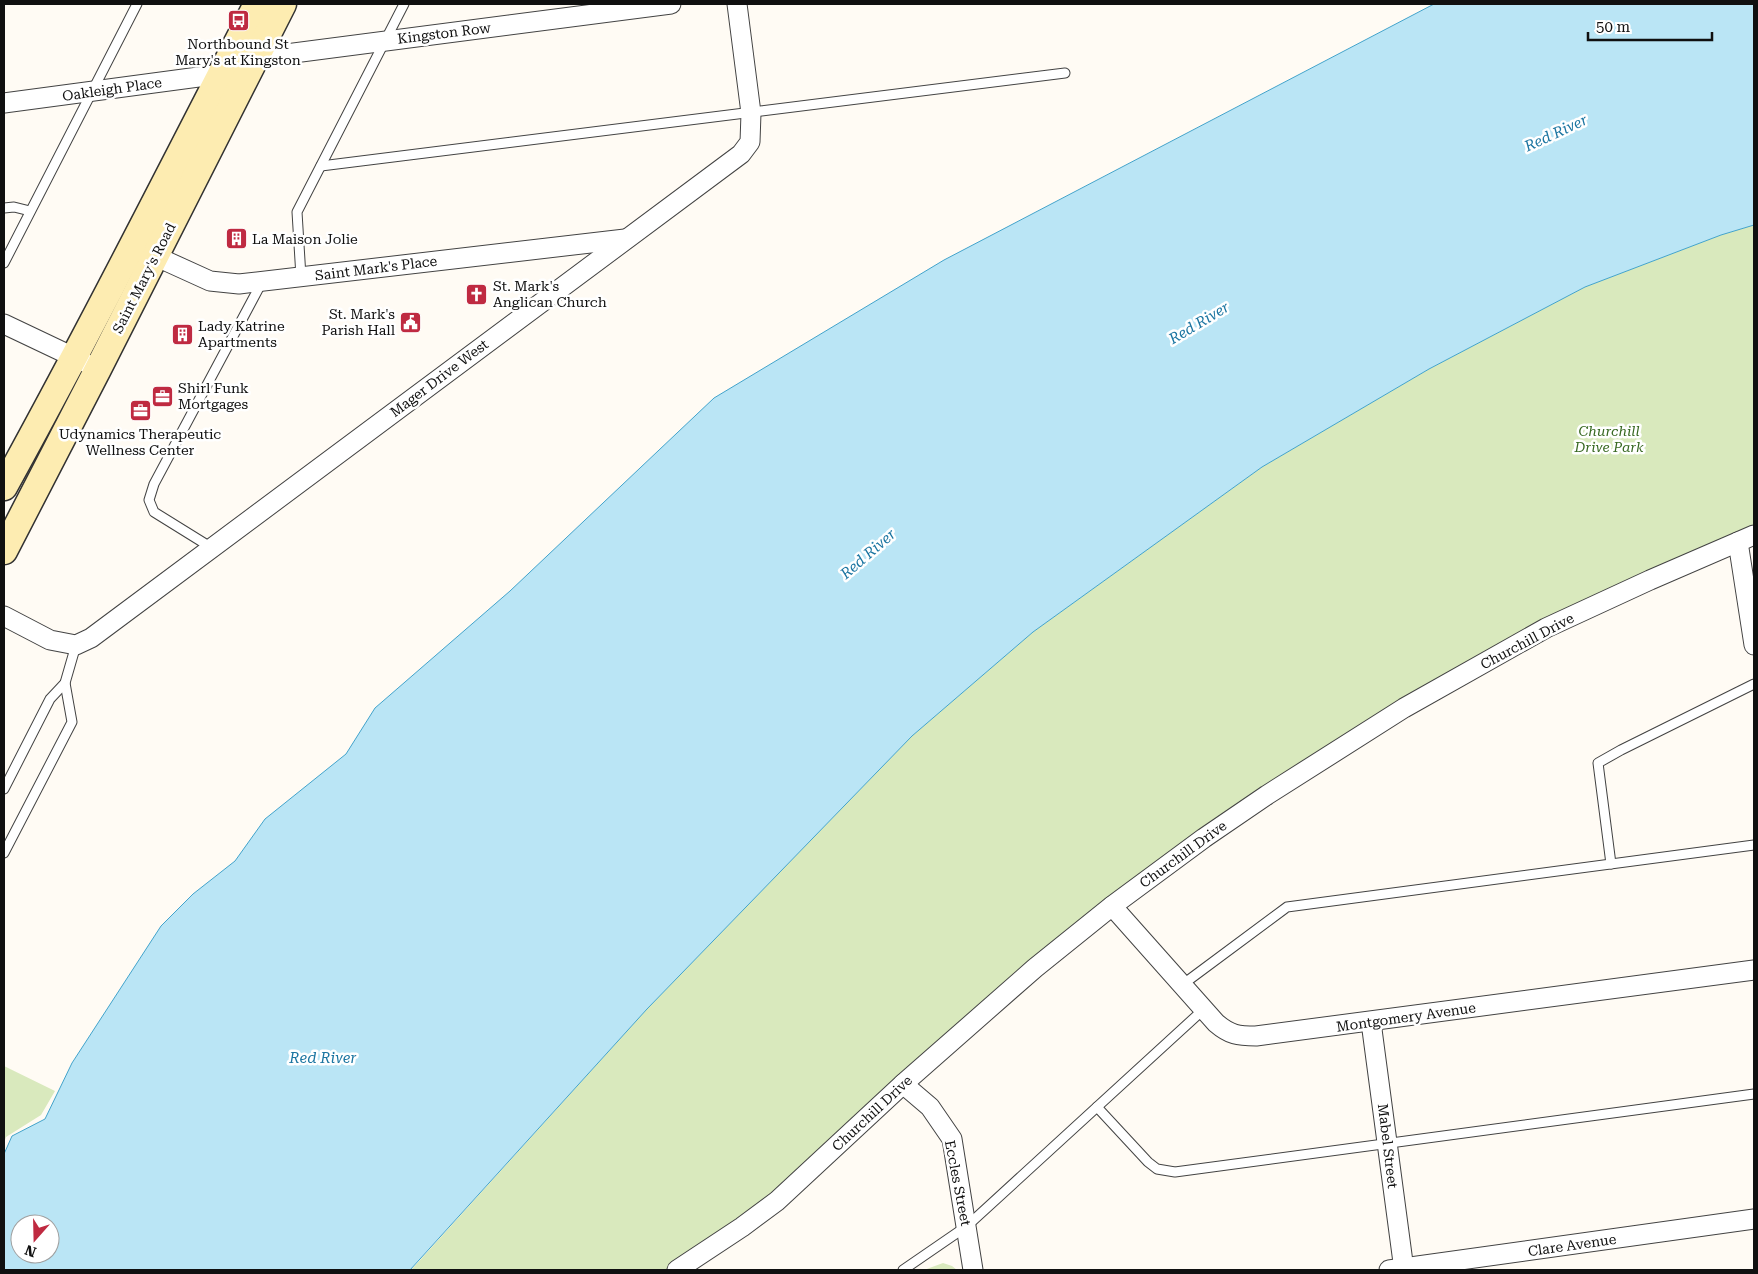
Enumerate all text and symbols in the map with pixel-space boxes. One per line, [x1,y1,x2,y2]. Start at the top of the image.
bus stop icon: Northbound St Mary's at Kingston [226,9,250,33]
scale bar [1588,10,1712,42]
text: 50 m [1596,18,1631,36]
street label: Kingston Row [396,19,492,47]
place label: Northbound St Mary's at Kingston [175,36,301,68]
street label: Oakleigh Place [61,74,163,104]
water label: Red River [1521,110,1591,156]
street label: Saint Mary's Road [109,220,179,336]
building icon: La Maison Jolie [224,227,248,251]
place label: La Maison Jolie [252,231,358,247]
street label: Saint Mark's Place [314,253,438,283]
place label: St. Mark's Anglican Church [493,278,607,310]
church icon: St. Mark's Anglican Church [465,282,489,306]
water label: Red River [1165,298,1233,349]
place label: St. Mark's Parish Hall [322,306,396,338]
public building icon: St. Mark's Parish Hall [399,310,423,334]
place label: Lady Katrine Apartments [198,318,285,350]
building icon: Lady Katrine Apartments [170,322,194,346]
street label: Mager Drive West [387,336,491,420]
place label: Shirl Funk Mortgages [178,380,249,412]
office icon: Shirl Funk Mortgages [150,384,174,408]
office icon: Udynamics Therapeutic Wellness Center [128,399,152,423]
park label: Churchill Drive Park [1574,423,1644,455]
place label: Udynamics Therapeutic Wellness Center [59,426,221,458]
water label: Red River [836,525,900,584]
street label: Churchill Drive [1478,610,1577,672]
street label: Churchill Drive [1136,817,1230,891]
street label: Montgomery Avenue [1335,999,1477,1035]
water label: Red River [288,1049,357,1067]
street label: Churchill Drive [829,1072,915,1154]
street label: Mabel Street [1375,1103,1401,1189]
street label: Eccles Street [942,1139,974,1227]
north arrow [10,1214,60,1264]
street label: Clare Avenue [1527,1231,1617,1259]
text: N [23,1242,38,1261]

